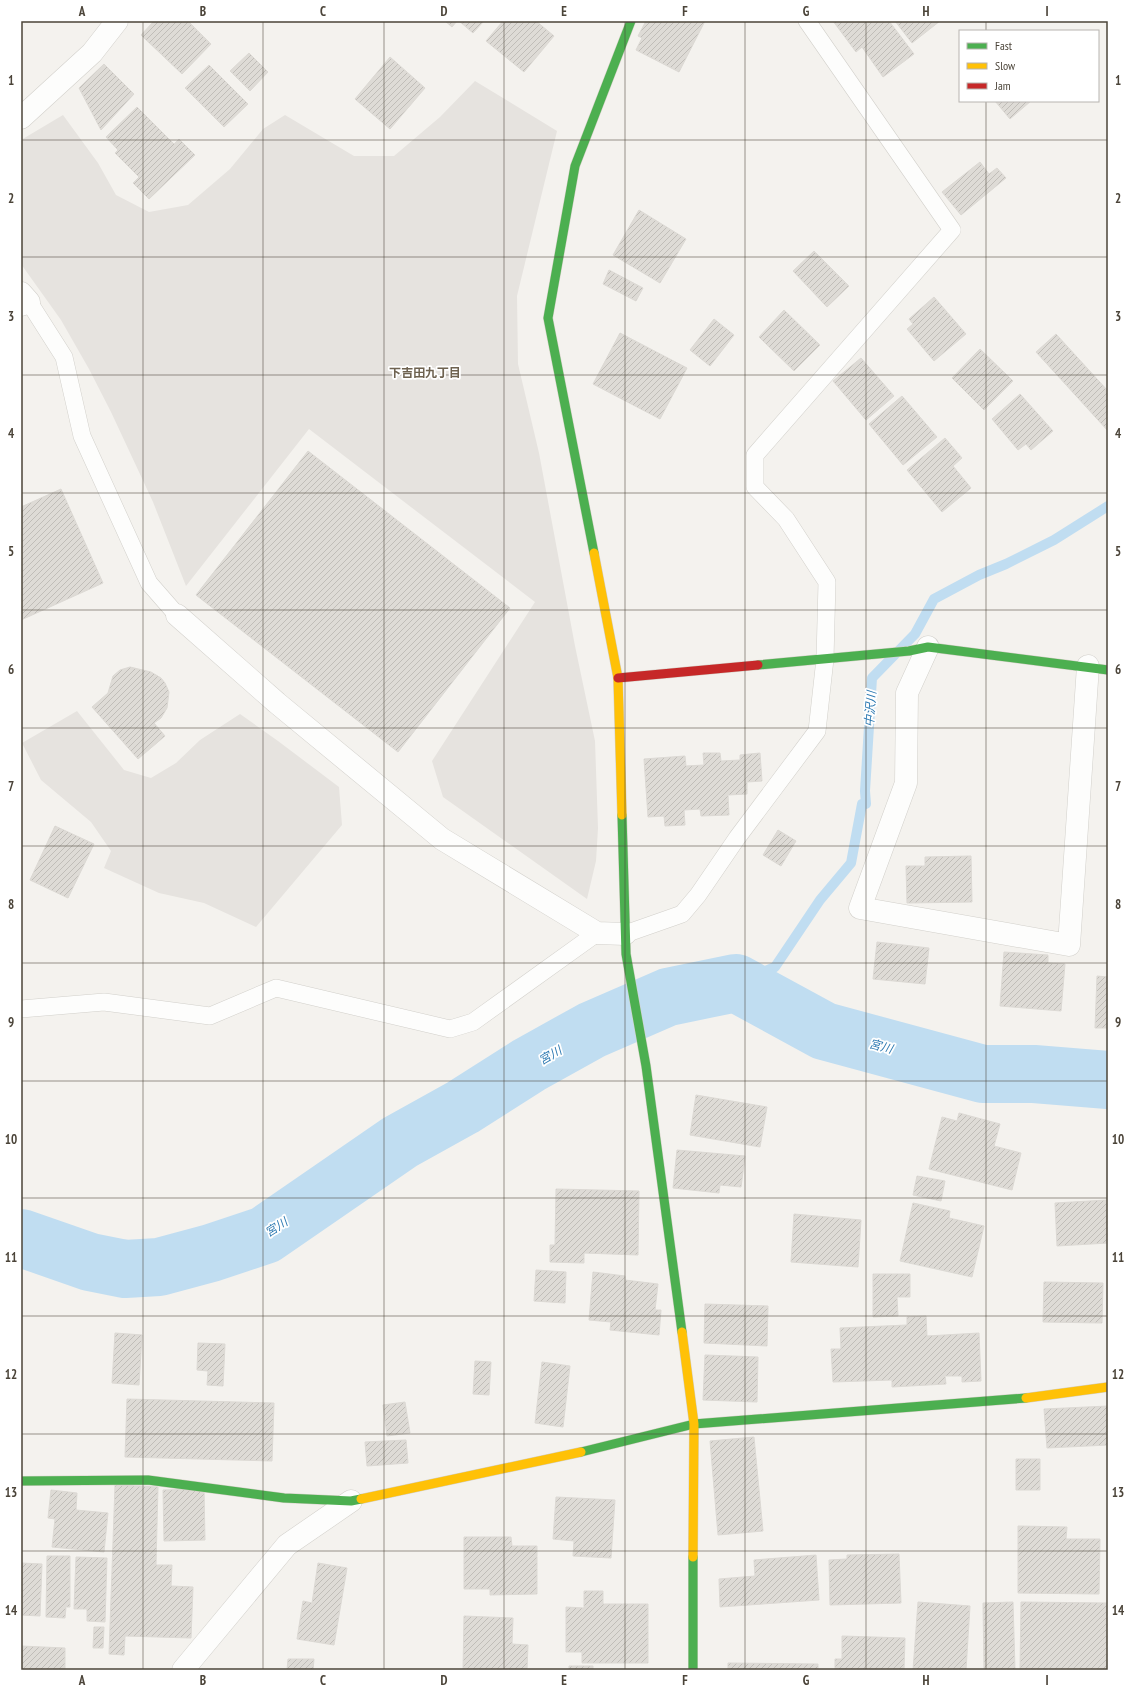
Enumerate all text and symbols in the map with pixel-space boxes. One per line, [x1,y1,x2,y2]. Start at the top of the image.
text: A [78,3,86,20]
text: B [200,3,206,20]
text: C [320,3,326,20]
text: D [441,3,448,20]
text: E [561,3,567,20]
text: F [682,3,688,20]
text: G [803,3,810,20]
text: H [923,3,930,20]
text: I [1045,3,1049,20]
legend [959,30,1099,102]
text: Fast [995,38,1013,53]
text: Slow [995,58,1016,73]
text: 1 [8,72,14,89]
text: 1 [1115,72,1121,89]
text: Jam [994,78,1011,93]
text: 2 [8,190,14,207]
text: 2 [1115,190,1121,207]
text: 3 [8,308,14,325]
text: 3 [1115,308,1121,325]
district label: 下吉田九丁目 [389,365,461,380]
text: 4 [8,425,15,442]
text: 4 [1115,425,1122,442]
text: 5 [8,543,14,560]
text: 5 [1115,543,1121,560]
text: 6 [8,661,14,678]
text: 6 [1115,661,1121,678]
water label: 中沢川 [861,689,879,727]
text: 7 [8,778,14,795]
text: 7 [1115,778,1121,795]
text: 8 [8,896,14,913]
text: 8 [1115,896,1121,913]
text: 9 [8,1014,14,1031]
text: 9 [1115,1014,1121,1031]
water label: 宮川 [867,1036,896,1057]
water label: 宮川 [536,1042,566,1067]
text: 10 [5,1131,17,1148]
text: 10 [1112,1131,1124,1148]
water label: 宮川 [262,1213,292,1240]
text: 11 [5,1249,17,1266]
text: 11 [1112,1249,1124,1266]
text: 12 [5,1366,17,1383]
text: 12 [1112,1366,1124,1383]
text: 13 [5,1484,17,1501]
text: 13 [1112,1484,1124,1501]
text: 14 [5,1602,18,1619]
text: 14 [1112,1602,1125,1619]
text: A [78,1672,86,1689]
text: B [200,1672,206,1689]
text: C [320,1672,326,1689]
text: D [441,1672,448,1689]
text: E [561,1672,567,1689]
text: F [682,1672,688,1689]
text: G [803,1672,810,1689]
text: H [923,1672,930,1689]
text: I [1045,1672,1049,1689]

